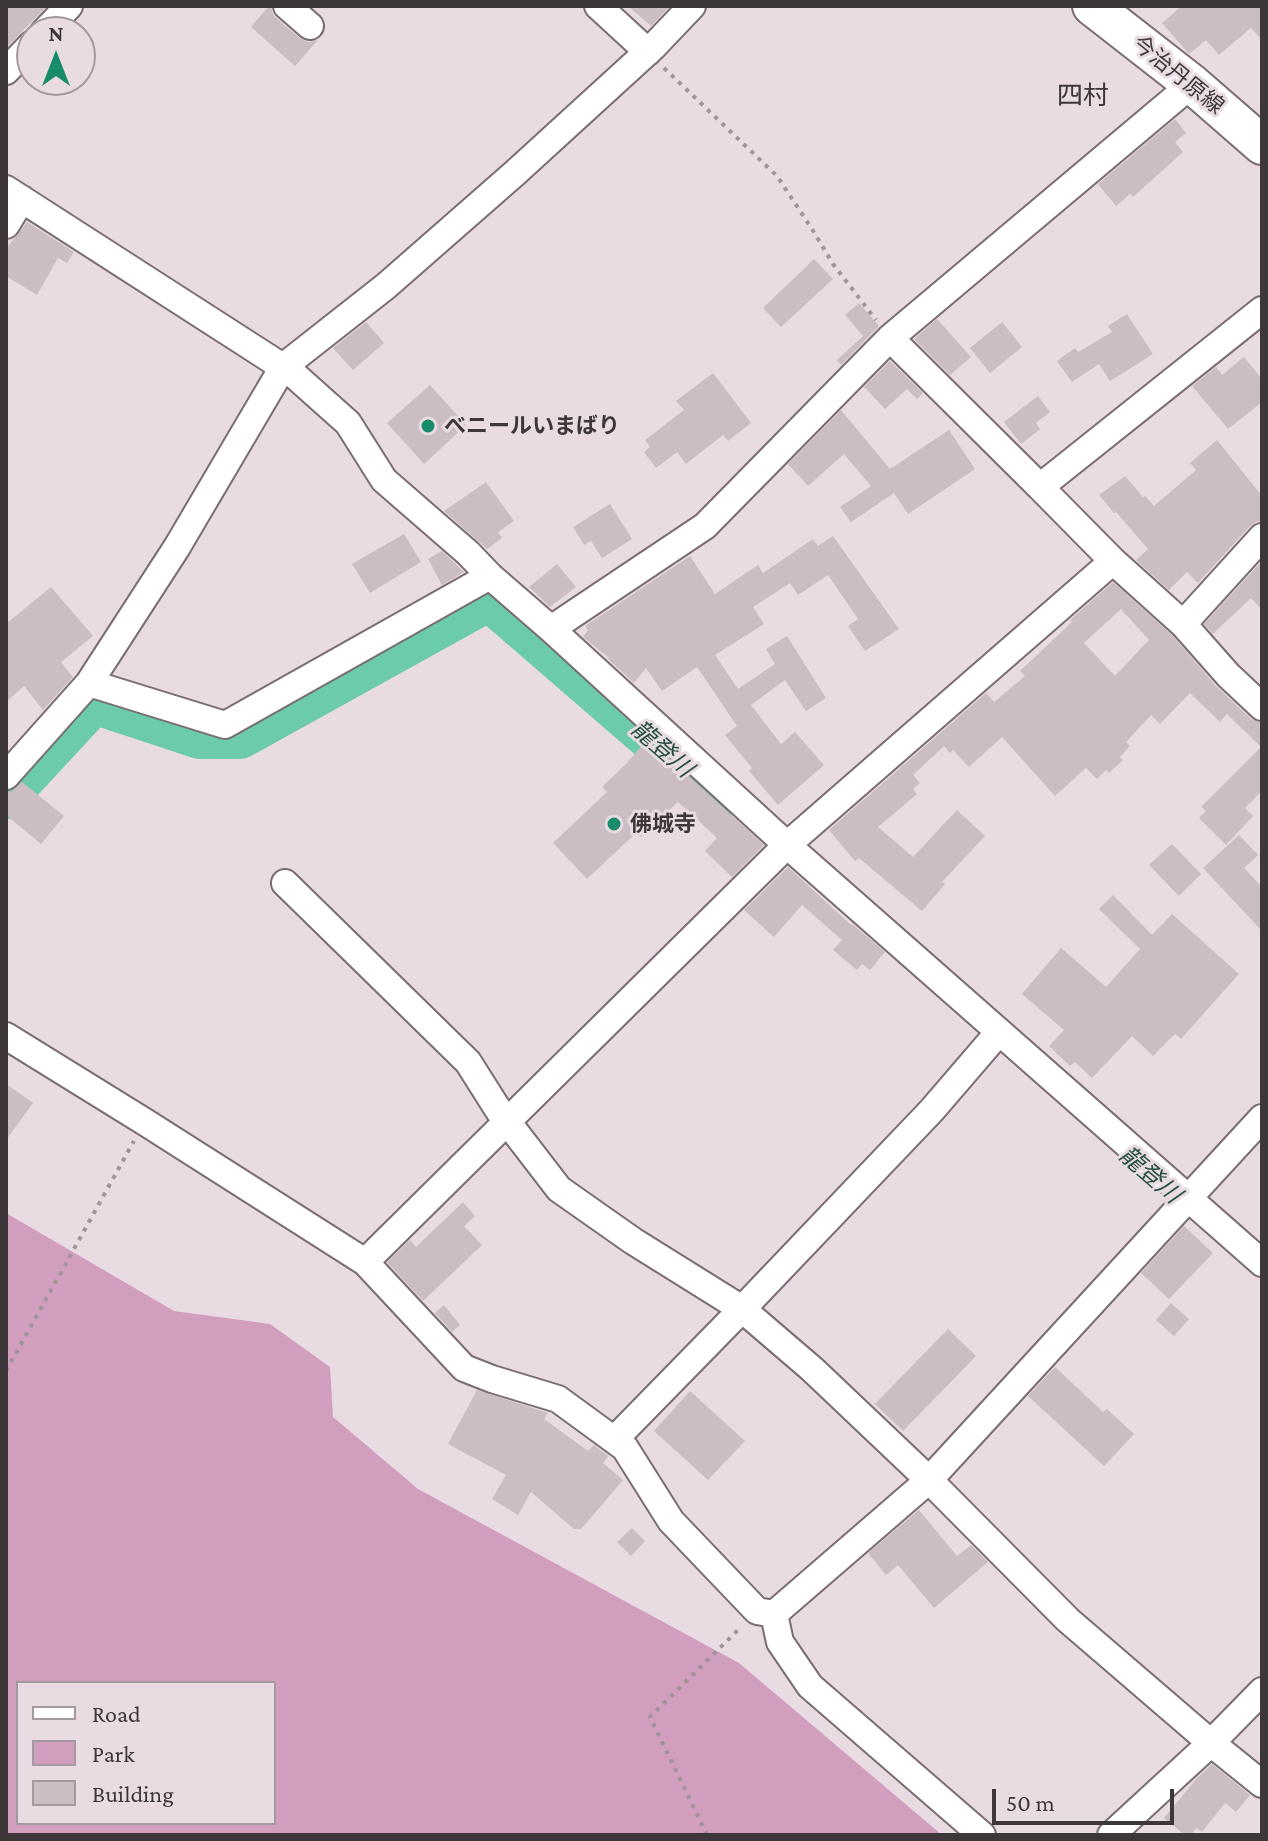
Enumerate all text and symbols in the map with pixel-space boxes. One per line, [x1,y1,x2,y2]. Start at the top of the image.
north arrow [16,16,96,96]
text: N [49,21,64,46]
street label: 今治丹原線 [1127,30,1229,120]
district label: 四村 [1057,80,1109,112]
place label: べニールいまばり [444,413,620,439]
marker: べニールいまばり [419,417,437,435]
water label: 龍登川 [625,715,699,783]
place label: 佛城寺 [630,811,696,837]
marker: 佛城寺 [605,815,623,833]
water label: 龍登川 [1113,1141,1187,1209]
legend [16,1681,276,1825]
text: Road [92,1700,141,1727]
text: Park [92,1740,135,1767]
scale bar [996,1773,1178,1823]
text: Building [92,1780,174,1807]
text: 50 m [1006,1789,1055,1816]

